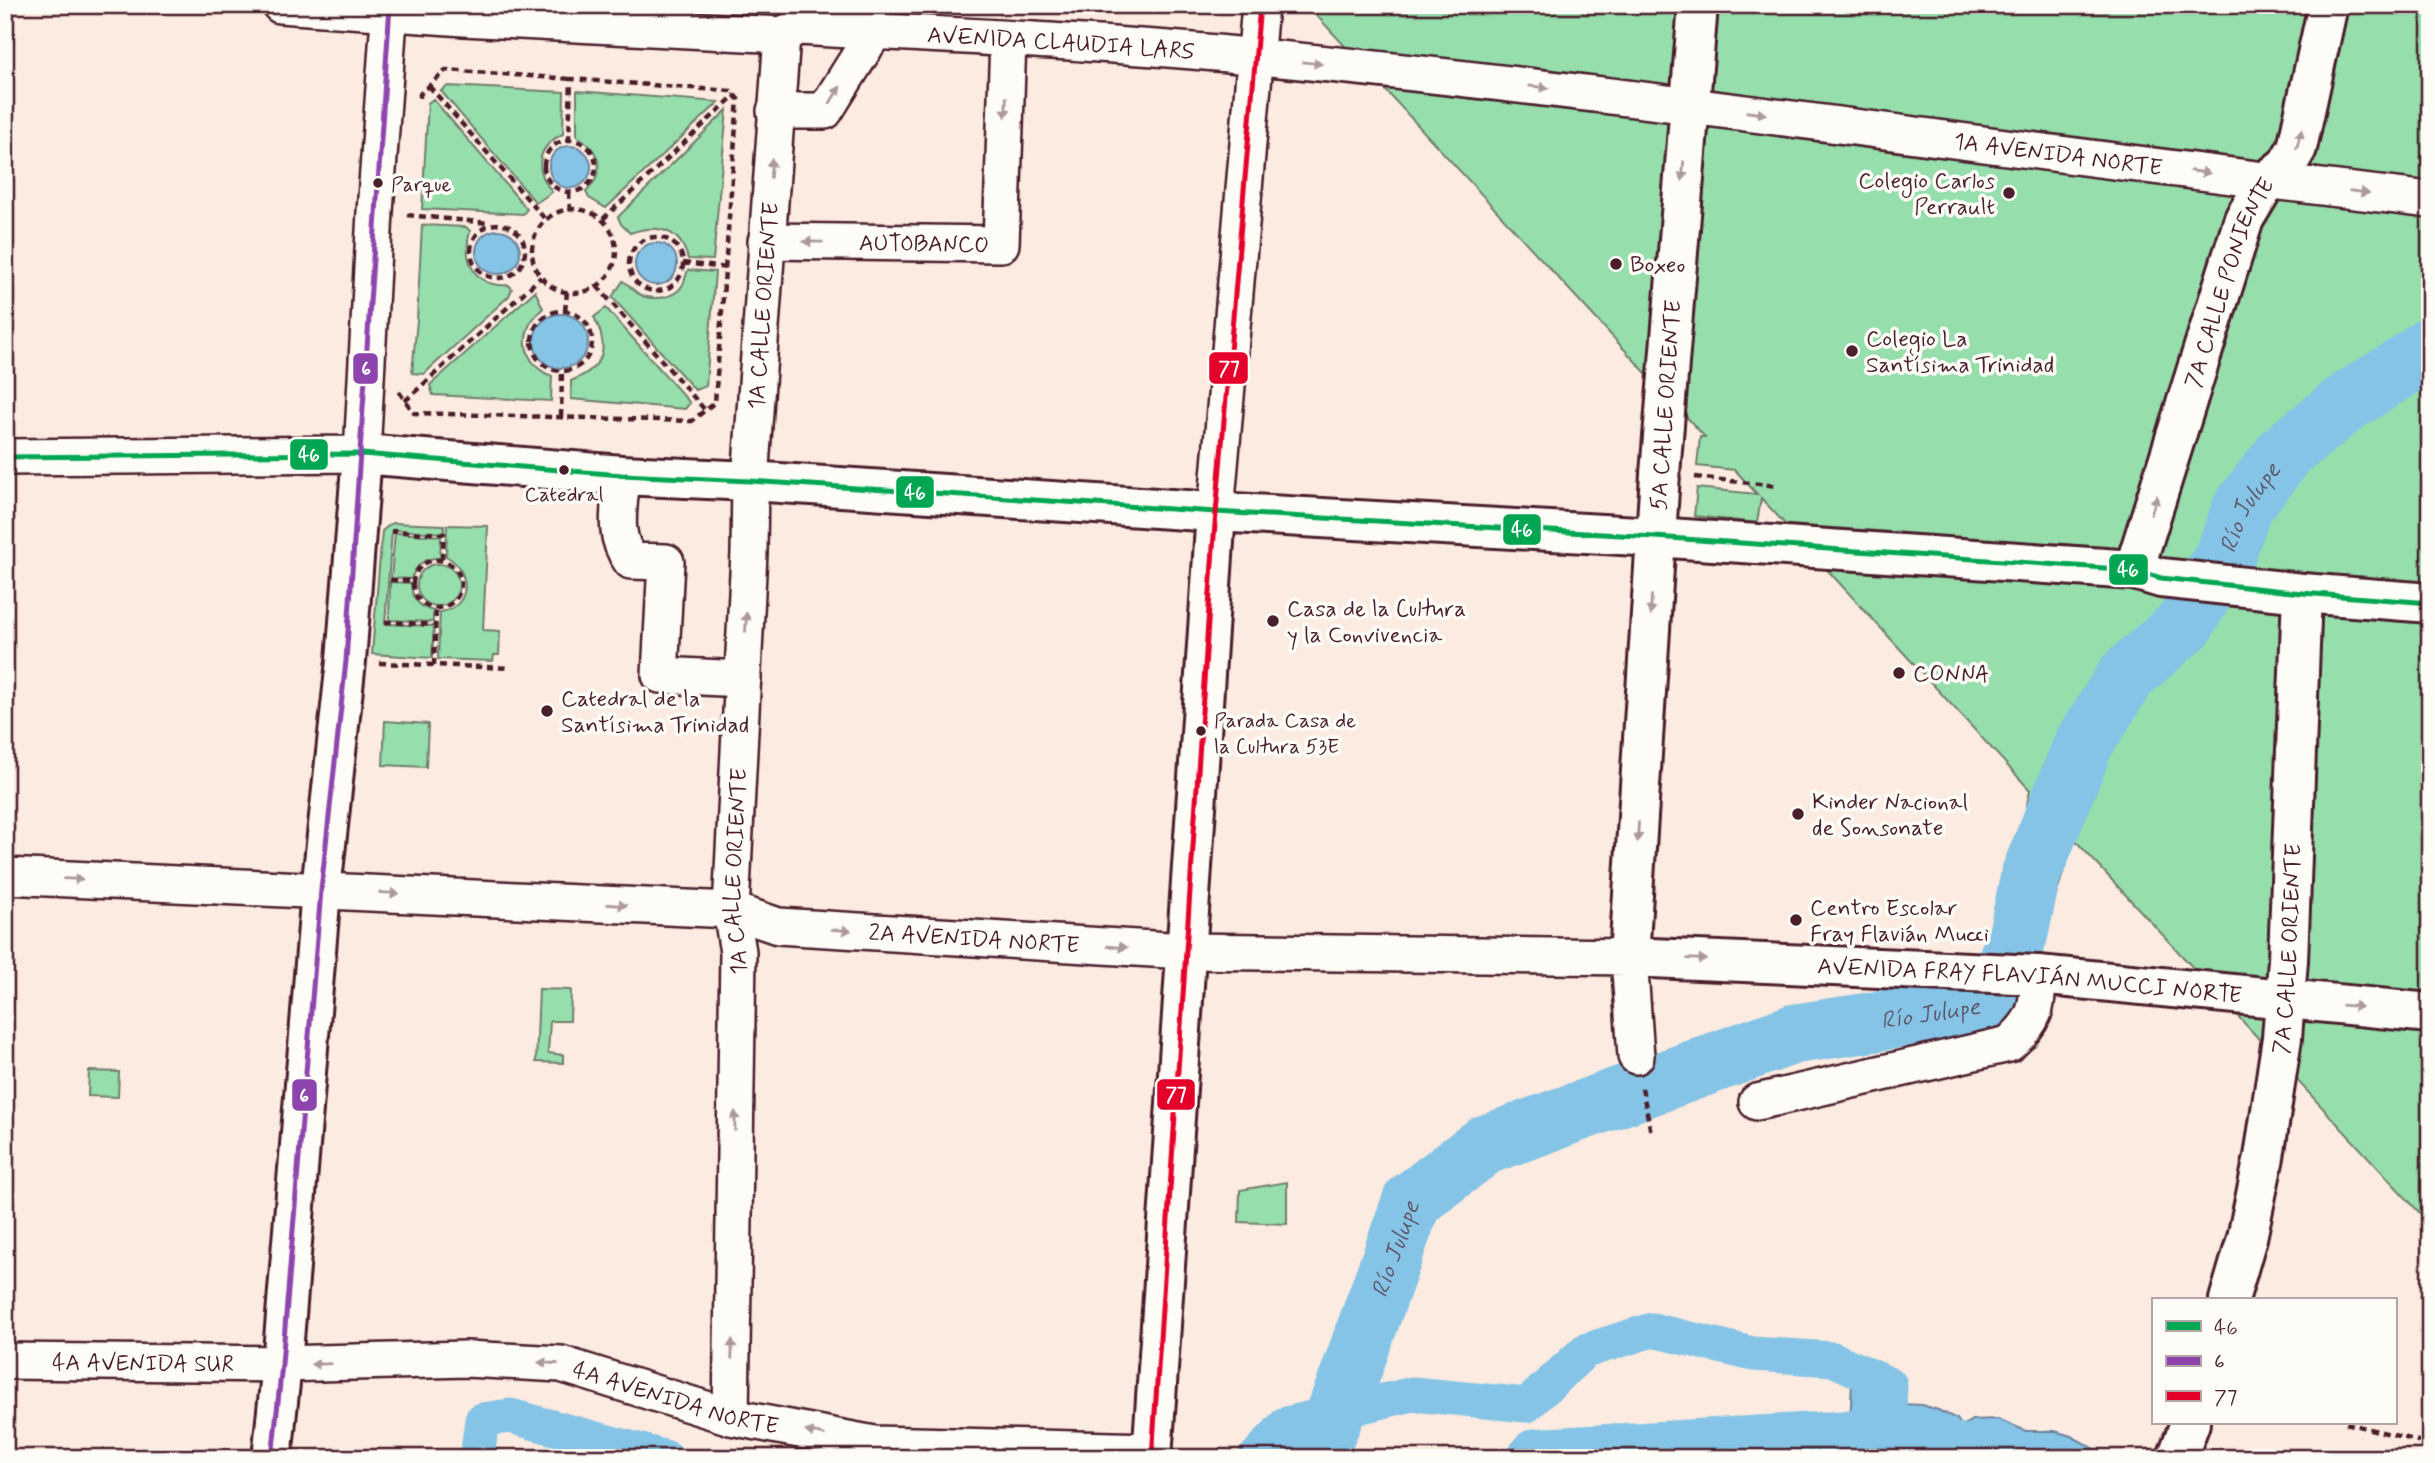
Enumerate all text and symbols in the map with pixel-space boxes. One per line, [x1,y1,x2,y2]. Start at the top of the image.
street label: AVENIDA CLAUDIA LARS [926,21,1195,68]
one-way arrow [1302,57,1324,68]
one-way arrow [1528,82,1550,93]
one-way arrow [829,86,842,105]
one-way arrow [1000,96,1012,118]
one-way arrow [1745,108,1767,119]
street label: 1A AVENIDA NORTE [1952,127,2164,184]
one-way arrow [2294,127,2305,149]
one-way arrow [766,157,777,179]
one-way arrow [1677,160,1688,182]
place label: Colegio Carlos Perrault [1858,167,1995,223]
one-way arrow [2189,167,2211,178]
place label: Parque [391,171,452,199]
street label: 7A CALLE PONIENTE [2179,173,2283,392]
marker: Parque [371,176,385,190]
marker: Colegio Carlos Perrault [2001,185,2017,201]
one-way arrow [2348,187,2370,198]
street label: 1A CALLE ORIENTE [742,201,787,410]
street label: AUTOBANCO [859,229,989,261]
one-way arrow [802,236,824,248]
place label: Boxeo [1630,251,1685,281]
marker: Boxeo [1608,256,1624,272]
street label: 5A CALLE ORIENTE [1645,299,1689,511]
place label: Colegio La Santísima Trinidad [1866,325,2054,381]
marker: Colegio La Santísima Trinidad [1844,343,1860,359]
line badge: 77 [1208,351,1249,385]
line badge: 6 [352,352,379,385]
text: 6 [361,357,371,382]
text: 77 [1218,357,1240,382]
line badge: 46 [289,438,329,471]
text: 46 [298,443,320,468]
water label: Río Julupe [2214,456,2289,557]
marker: Catedral [557,463,571,477]
line badge: 46 [895,475,935,509]
place label: Catedral [524,481,604,509]
text: 46 [904,481,926,506]
one-way arrow [2149,494,2159,515]
line badge: 46 [1502,513,1542,546]
text: 46 [1511,518,1533,543]
line badge: 46 [2108,553,2149,586]
text: 46 [2117,558,2139,583]
one-way arrow [1646,594,1657,616]
place label: Casa de la Cultura y la Convivencia [1287,595,1466,651]
one-way arrow [740,611,751,633]
marker: Casa de la Cultura y la Convivencia [1265,613,1281,629]
place label: CONNA [1913,660,1989,690]
marker: CONNA [1891,665,1907,681]
place label: Catedral de la Santísima Trinidad [561,685,749,741]
marker: Catedral de la Santísima Trinidad [539,703,555,719]
place label: Parada Casa de la Cultura 53E [1214,707,1356,761]
marker: Parada Casa de la Cultura 53E [1194,724,1208,738]
street label: 1A CALLE ORIENTE [718,767,755,975]
place label: Kinder Nacional de Sonsonate [1812,788,1968,844]
marker: Kinder Nacional de Sonsonate [1790,806,1806,822]
one-way arrow [1632,821,1643,843]
street label: 7A CALLE ORIENTE [2267,843,2309,1057]
one-way arrow [63,874,85,885]
one-way arrow [379,888,401,899]
place label: Centro Escolar Fray Flavián Mucci [1810,894,1989,950]
one-way arrow [606,899,628,910]
marker: Centro Escolar Fray Flavián Mucci [1788,912,1804,928]
street label: 2A AVENIDA NORTE [868,919,1080,961]
one-way arrow [831,925,853,936]
one-way arrow [1107,942,1129,953]
street label: AVENIDA FRAY FLAVIÁN MUCCI NORTE [1817,952,2243,1012]
one-way arrow [1687,954,1709,965]
water label: Río Julupe [1879,992,1983,1038]
one-way arrow [2342,1001,2364,1012]
line badge: 6 [291,1078,318,1112]
line badge: 77 [1156,1078,1196,1111]
text: 77 [1165,1083,1187,1108]
text: 6 [299,1084,309,1109]
one-way arrow [729,1110,741,1132]
water label: Río Julupe [1365,1196,1428,1302]
legend [2152,1298,2396,1424]
text: 46 [2214,1314,2238,1342]
one-way arrow [726,1337,738,1359]
text: 6 [2214,1348,2225,1376]
street label: 4A AVENIDA SUR [52,1349,234,1380]
street label: 4A AVENIDA NORTE [569,1356,781,1443]
one-way arrow [537,1357,559,1368]
one-way arrow [310,1358,332,1369]
text: 77 [2214,1384,2237,1412]
one-way arrow [804,1427,826,1438]

